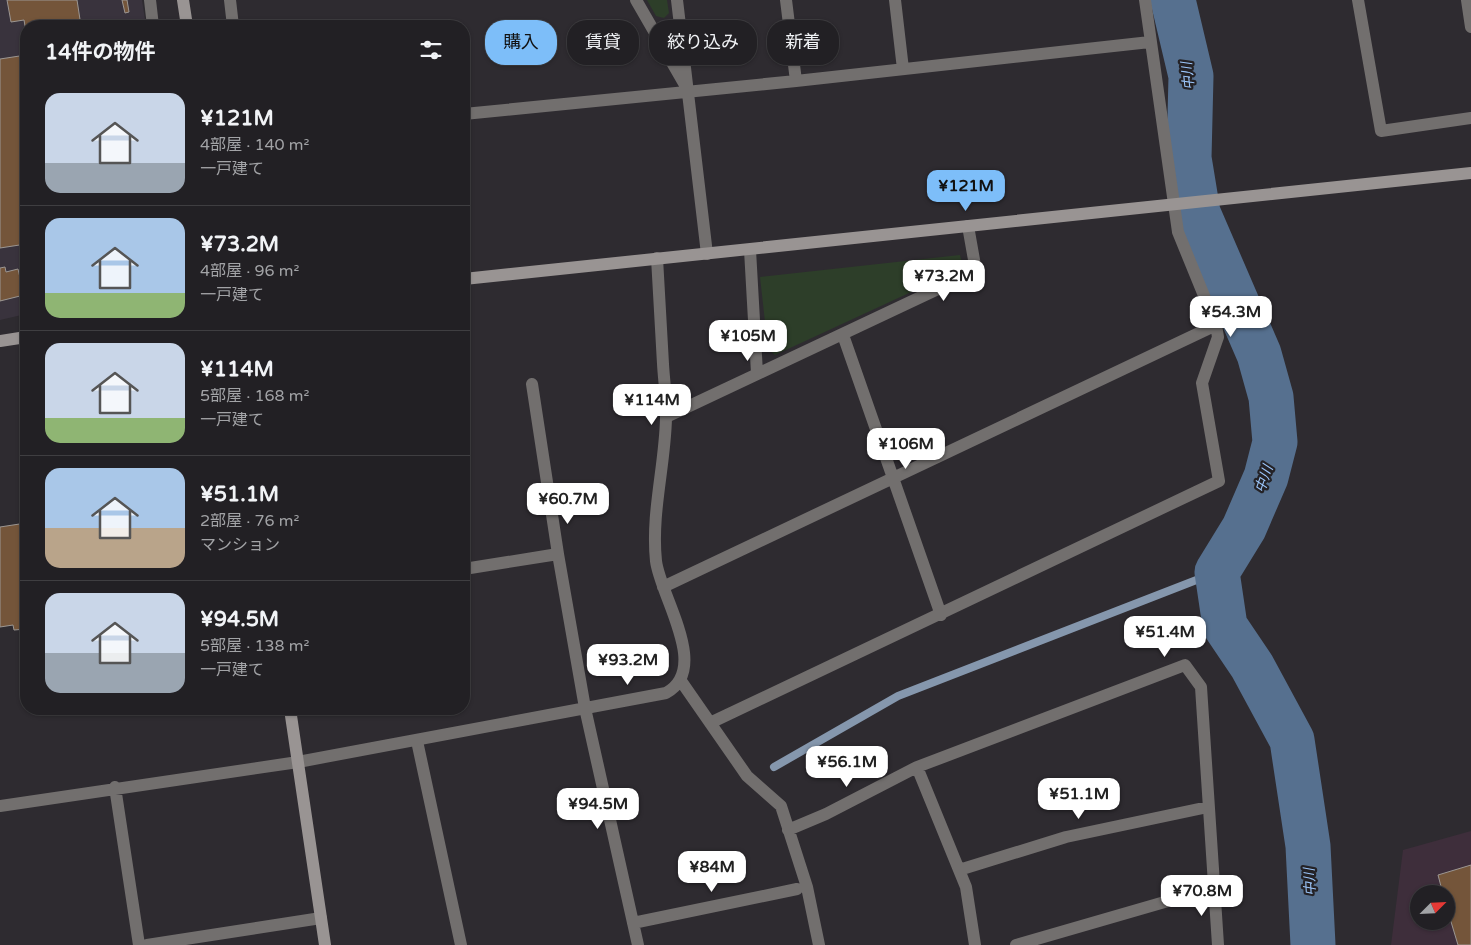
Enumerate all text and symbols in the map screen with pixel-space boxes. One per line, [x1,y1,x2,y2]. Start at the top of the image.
chip: 購入 [485,20,557,65]
chip: 賃貸 [567,20,639,65]
chip: 絞り込み [649,20,757,65]
chip: 新着 [767,20,839,65]
icon: filters [417,36,445,64]
text: 14件の物件 [45,40,155,65]
water label: 中川 [1178,59,1198,91]
text: ¥121M [200,106,274,131]
icon: home [85,113,145,173]
text: 4部屋 · 140 m² [200,135,309,155]
text: 一戸建て [200,159,264,179]
pin: ¥121M [931,170,1001,212]
text: ¥121M [938,176,994,196]
text: ¥73.2M [200,232,279,257]
icon: home [85,238,145,298]
pin: ¥73.2M [903,260,985,302]
text: 4部屋 · 96 m² [200,261,299,281]
text: ¥73.2M [914,266,974,286]
text: 一戸建て [200,285,264,305]
pin: ¥54.3M [1190,296,1272,338]
text: ¥54.3M [1201,302,1261,322]
pin: ¥105M [713,320,783,362]
text: ¥105M [720,326,776,346]
text: ¥114M [200,357,274,382]
icon: home [85,363,145,423]
pin: ¥114M [617,384,687,426]
text: 5部屋 · 168 m² [200,386,309,406]
text: ¥114M [624,390,680,410]
text: 一戸建て [200,410,264,430]
pin: ¥106M [871,428,941,470]
text: ¥106M [878,434,934,454]
water label: 中川 [1251,461,1277,495]
text: ¥51.1M [200,482,279,507]
pin: ¥60.7M [527,482,609,525]
icon: home [85,488,145,548]
text: ¥60.7M [538,489,598,509]
text: 2部屋 · 76 m² [200,511,299,531]
text: マンション [200,535,280,555]
text: ¥94.5M [200,607,279,632]
icon: home [85,613,145,673]
pin: ¥51.4M [1124,616,1206,658]
text: ¥51.4M [1135,622,1195,642]
text: 5部屋 · 138 m² [200,636,309,656]
pin: ¥93.2M [587,644,669,686]
text: ¥93.2M [598,650,658,670]
text: 一戸建て [200,660,264,680]
pin: ¥56.1M [806,746,888,788]
text: ¥56.1M [817,752,877,772]
pin: ¥51.1M [1038,778,1120,820]
text: ¥51.1M [1049,784,1109,804]
pin: ¥94.5M [557,788,639,830]
text: ¥94.5M [568,794,628,814]
pin: ¥84M [682,850,742,893]
text: ¥84M [689,857,735,877]
water label: 中川 [1301,866,1319,896]
pin: ¥70.8M [1161,874,1243,917]
text: ¥70.8M [1172,881,1232,901]
north arrow [1410,885,1455,930]
map controls [1410,885,1455,930]

